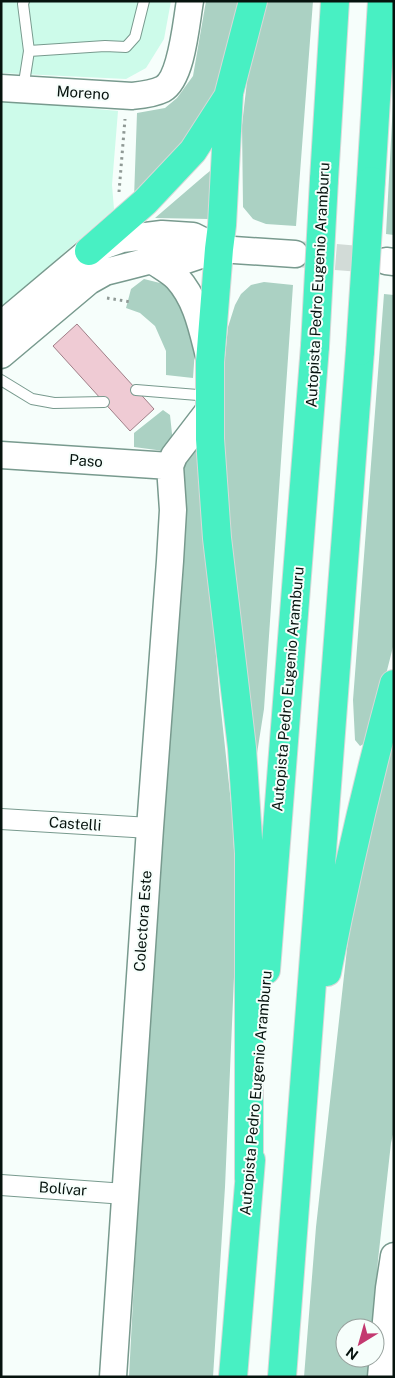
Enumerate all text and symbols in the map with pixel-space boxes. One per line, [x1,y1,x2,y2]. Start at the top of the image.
street label: Moreno [56,82,110,103]
street label: Autopista Pedro Eugenio Aramburu [303,162,332,408]
street label: Paso [69,451,103,470]
street label: Autopista Pedro Eugenio Aramburu [268,566,307,812]
street label: Castelli [48,813,102,834]
street label: Colectora Este [130,870,155,972]
street label: Autopista Pedro Eugenio Aramburu [236,970,275,1216]
street label: Bolívar [38,1178,88,1199]
north arrow [335,1318,385,1368]
text: N [343,1344,361,1363]

